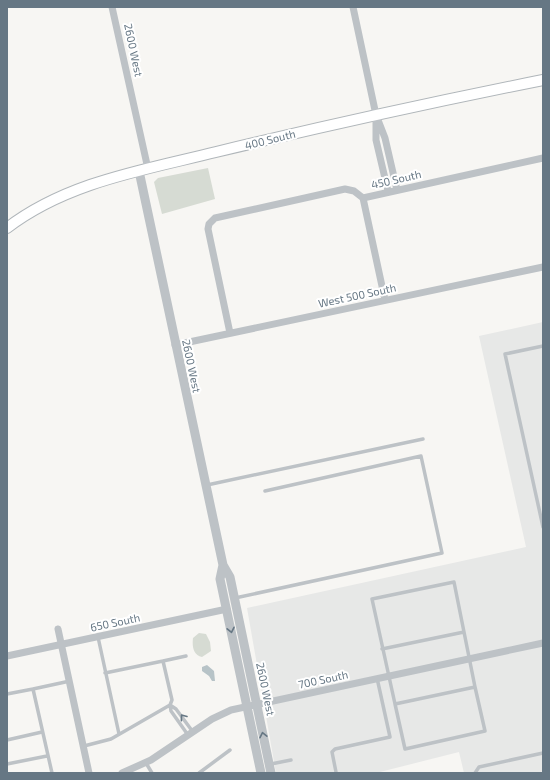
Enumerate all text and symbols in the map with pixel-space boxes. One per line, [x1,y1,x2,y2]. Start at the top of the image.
street label: 2600 West [122,22,146,78]
street label: 400 South [243,126,297,152]
street label: 450 South [370,167,422,191]
street label: West 500 South [317,280,397,310]
street label: 2600 West [180,338,204,394]
street label: 650 South [89,610,141,634]
one-way arrow [227,627,235,634]
street label: 2600 West [254,661,278,717]
street label: 700 South [297,667,349,691]
one-way arrow [181,715,188,722]
one-way arrow [260,732,268,738]

